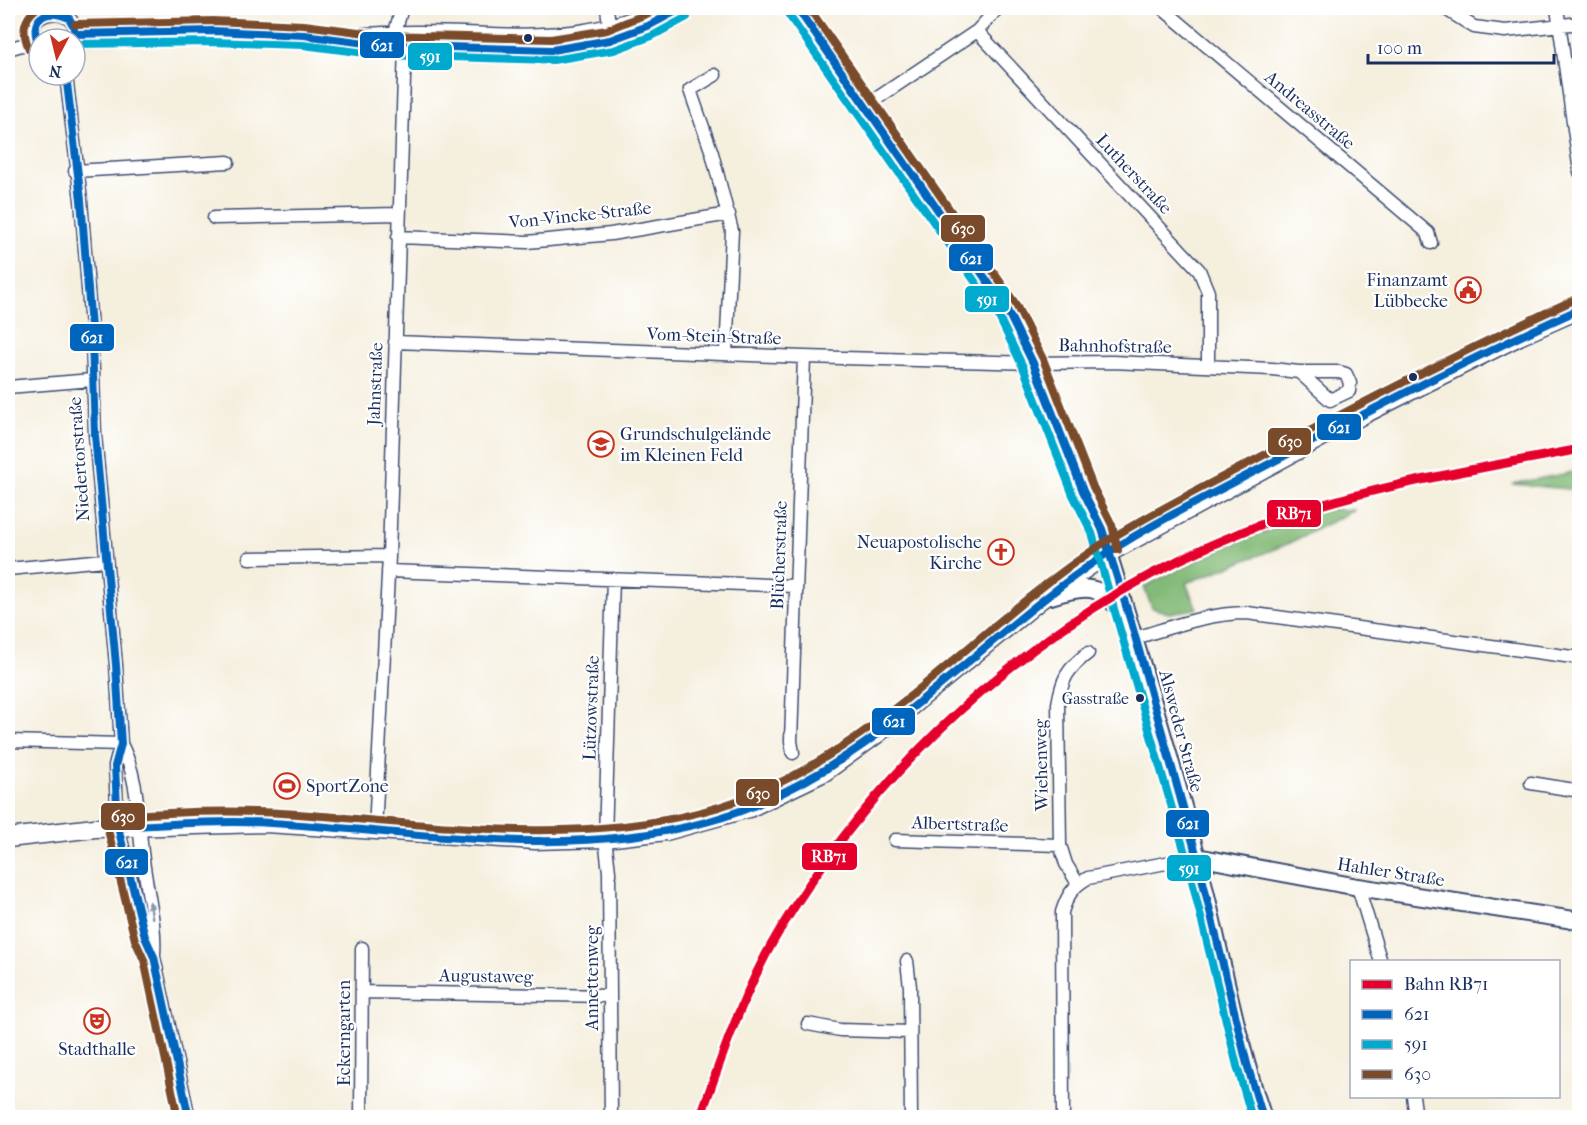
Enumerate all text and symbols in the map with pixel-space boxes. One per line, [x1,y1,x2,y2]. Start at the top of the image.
north arrow [27,27,87,87]
scale bar [1368,27,1554,65]
line badge: 621 [359,31,405,59]
unlabelled marker [522,32,534,44]
text: 621 [371,36,394,55]
text: 100 m [1377,38,1422,59]
line badge: 591 [407,42,453,71]
text: 591 [419,47,441,67]
text: N [47,61,62,82]
street label: Andreasstraße [1260,66,1359,154]
street label: Lutherstraße [1091,130,1176,219]
street label: Von-Vincke-Straße [507,198,652,234]
line badge: 630 [940,214,986,243]
text: 630 [951,219,975,239]
line badge: 621 [948,243,994,272]
text: 621 [960,249,983,268]
place label: Finanzamt Lübbecke [1366,270,1449,312]
public building icon: Finanzamt Lübbecke [1453,275,1483,305]
line badge: 591 [964,285,1010,313]
text: 591 [976,290,998,310]
line badge: 621 [69,323,115,352]
street label: Vom-Stein-Straße [645,324,782,349]
text: 621 [81,328,104,347]
street label: Bahnhofstraße [1058,335,1172,358]
street label: Jahnstraße [363,342,387,428]
unlabelled marker [1407,371,1419,383]
street label: Niedertorstraße [65,396,94,522]
line badge: 621 [1316,413,1362,441]
text: 621 [1328,418,1351,437]
place label: Grundschulgelände im Kleinen Feld [620,424,771,466]
line badge: 630 [1267,427,1312,456]
school or university icon: Grundschulgelände im Kleinen Feld [586,429,616,459]
text: 630 [1278,432,1302,452]
line badge: RB71 [1266,499,1322,528]
street label: Blücherstraße [767,500,792,610]
text: RB71 [1276,504,1312,523]
place label: Neuapostolische Kirche [857,532,982,574]
church icon: Neuapostolische Kirche [986,537,1016,567]
street label: Lützowstraße [579,655,604,761]
street label: Alsweder Straße [1154,667,1207,795]
place label: Gasstraße [1062,689,1129,708]
marker: Gasstraße [1134,692,1146,704]
line badge: 621 [871,707,916,736]
text: 621 [883,712,906,731]
street label: Wiehenweg [1030,718,1053,812]
sports icon: SportZone [272,771,302,801]
place label: SportZone [306,776,389,797]
line badge: 630 [735,778,780,807]
text: 630 [746,784,770,804]
line badge: 630 [100,802,146,831]
text: 630 [111,807,135,827]
line badge: 621 [1165,809,1210,838]
street label: Albertstraße [910,812,1009,837]
text: 621 [1177,814,1200,833]
line badge: RB71 [801,842,858,871]
text: RB71 [811,847,847,866]
line badge: 621 [104,848,149,876]
text: 621 [116,853,139,872]
line badge: 591 [1166,854,1212,882]
street label: Hahler Straße [1336,854,1446,891]
text: 591 [1178,859,1200,879]
one-way arrow [146,901,155,920]
street label: Annettenweg [582,925,603,1031]
legend [1350,960,1560,1098]
street label: Augustaweg [438,965,534,988]
text: Bahn RB71 [1404,974,1488,995]
street label: Eckerngarten [334,979,355,1086]
text: 621 [1404,1004,1429,1025]
theatre icon: Stadthalle [82,1006,112,1036]
text: 591 [1404,1034,1428,1055]
place label: Stadthalle [58,1039,136,1060]
text: 630 [1404,1064,1431,1085]

